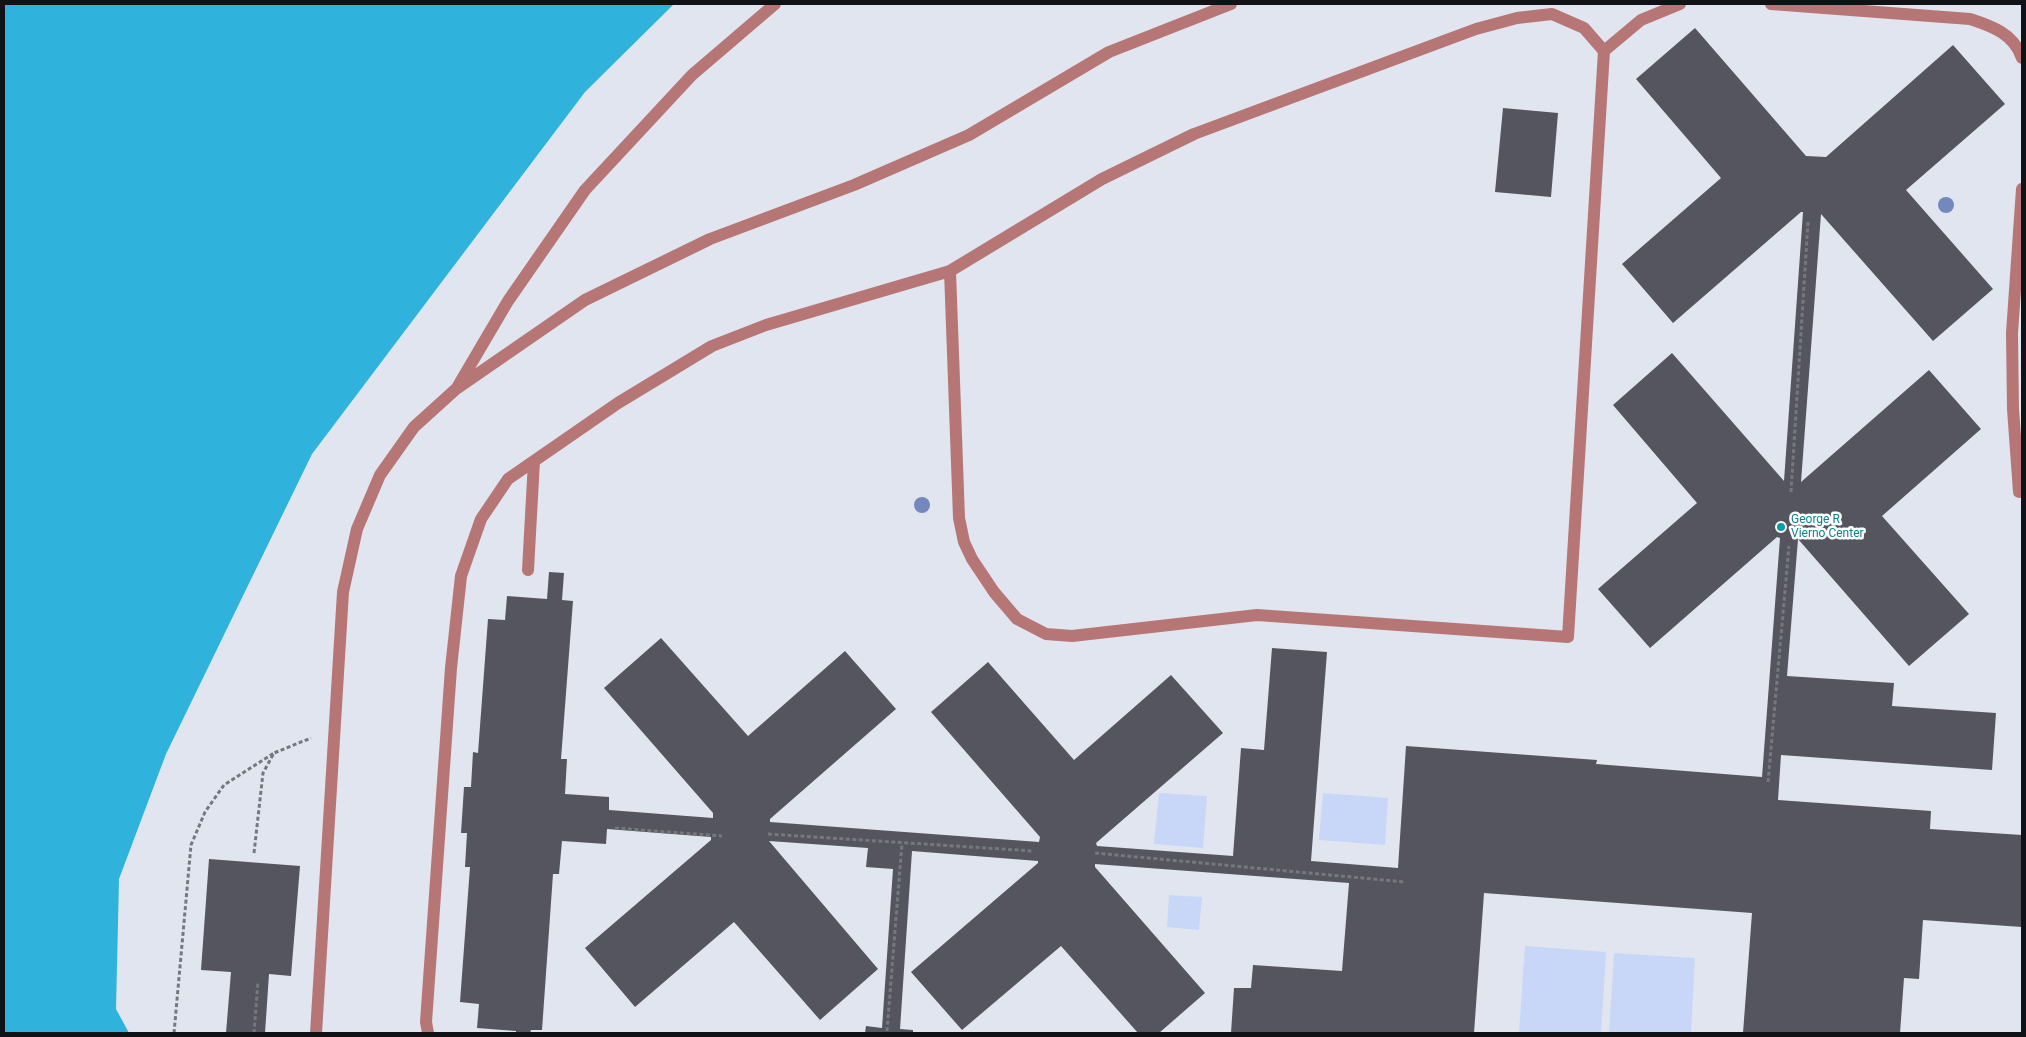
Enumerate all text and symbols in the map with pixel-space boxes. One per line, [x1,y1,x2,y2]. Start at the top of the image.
place label: George R Vierno Center [1791,513,1864,541]
marker: George R Vierno Center [1775,521,1787,533]

